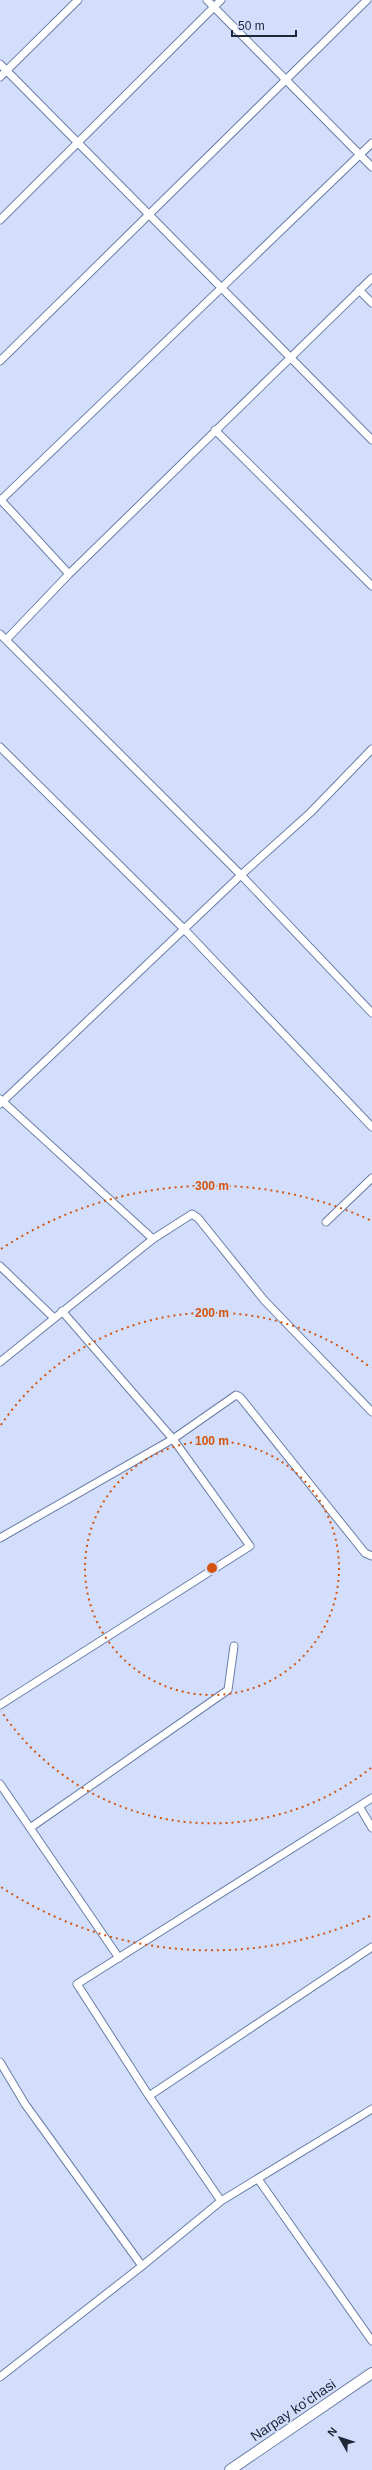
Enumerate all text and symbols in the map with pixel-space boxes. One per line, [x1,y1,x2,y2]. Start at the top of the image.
scale bar [232,12,296,38]
text: 50 m [238,19,265,33]
text: 300 m [195,1179,229,1193]
text: 200 m [195,1306,229,1320]
text: 100 m [195,1434,229,1448]
centre of rings [205,1561,219,1575]
street label: Narpay ko'chasi [247,2375,339,2445]
north arrow [320,2418,360,2458]

